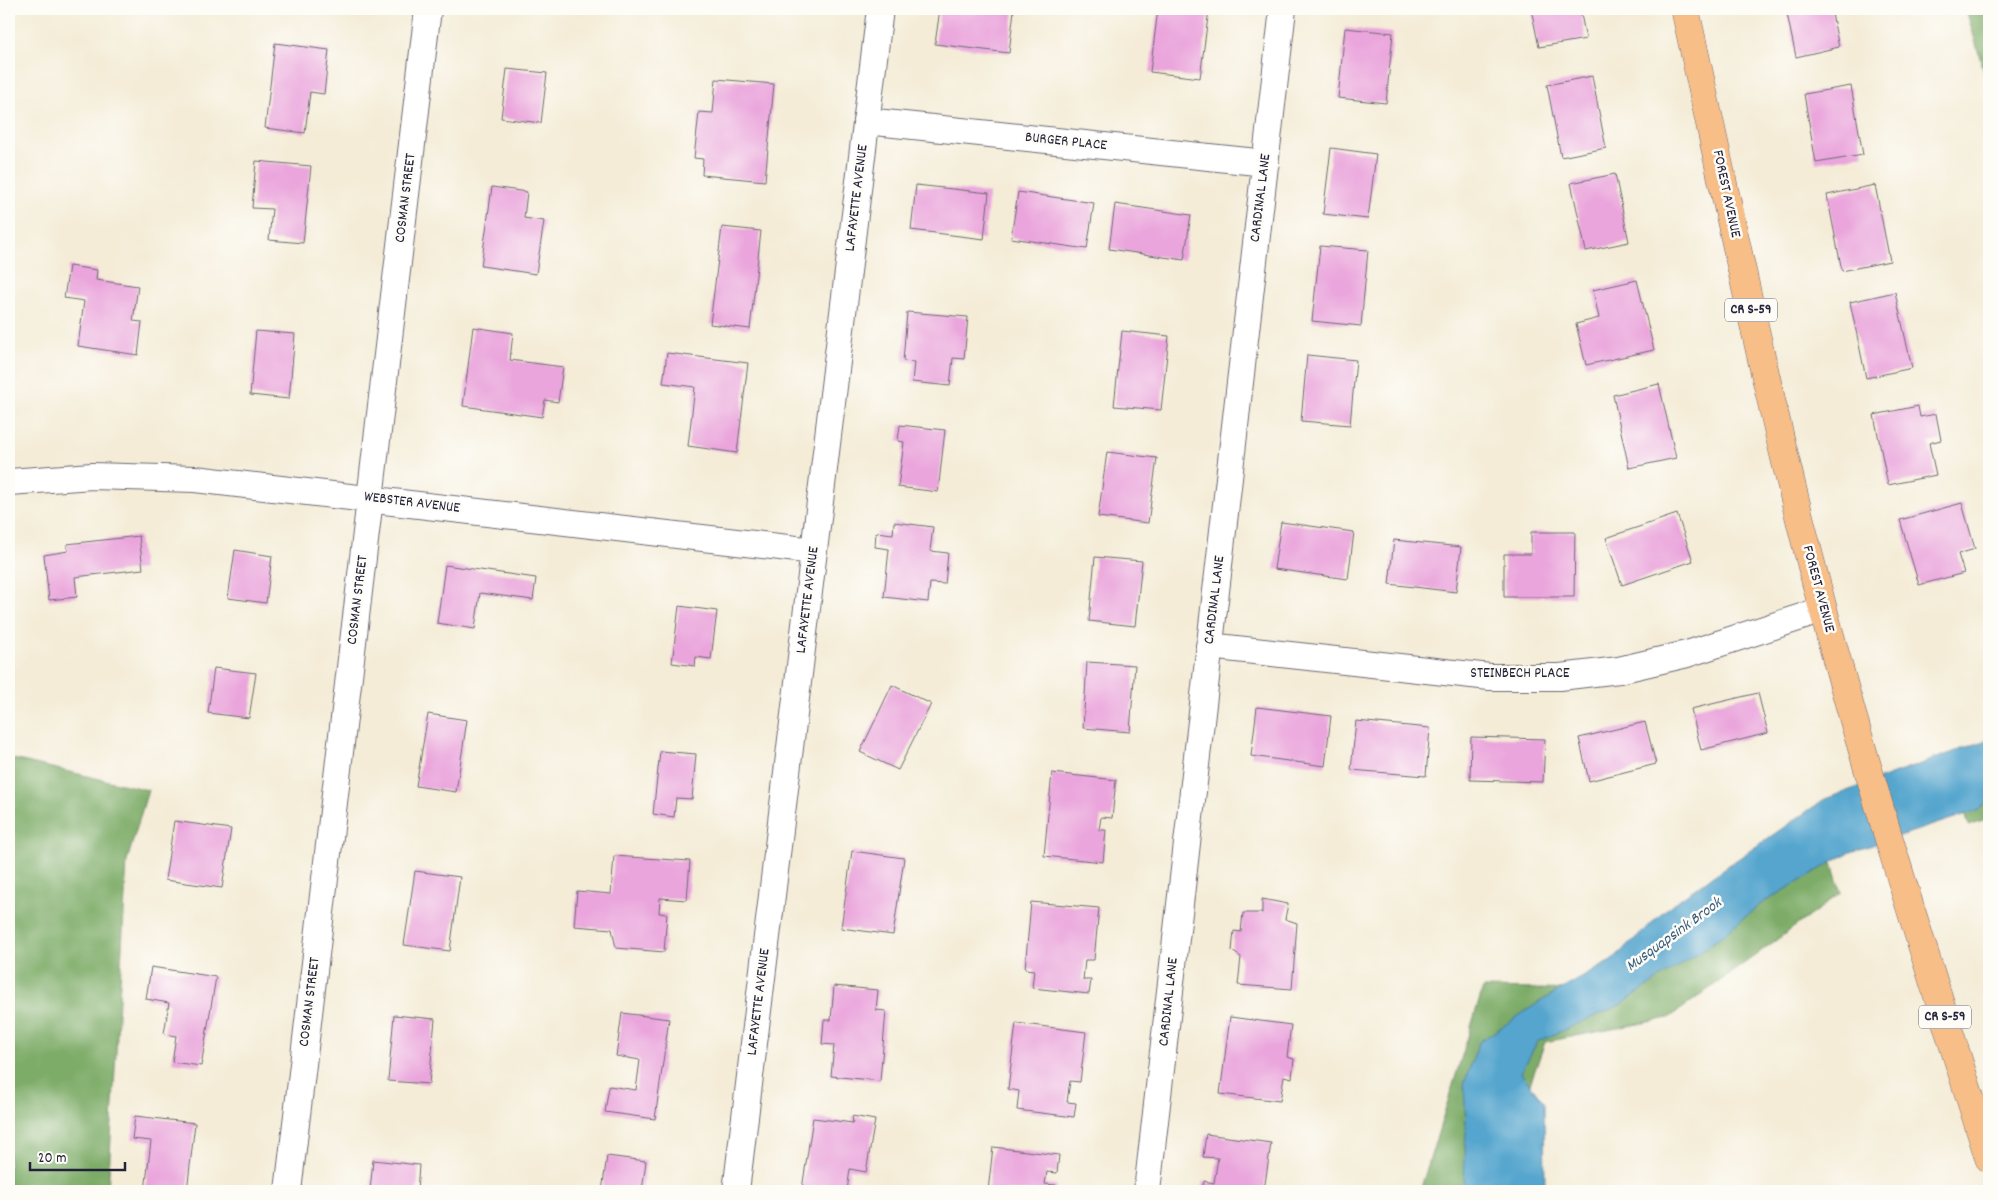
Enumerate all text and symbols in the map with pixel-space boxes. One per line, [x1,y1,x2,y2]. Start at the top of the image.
street label: BURGER PLACE [1024,127,1108,157]
street label: LAFAYETTE AVENUE [840,143,874,253]
street label: FOREST AVENUE [1706,148,1746,240]
street label: COSMAN STREET [390,152,422,244]
street label: CARDINAL LANE [1245,152,1277,244]
road number: CR S-59 [1725,298,1777,322]
street label: WEBSTER AVENUE [363,486,461,520]
street label: FOREST AVENUE [1796,543,1840,635]
street label: LAFAYETTE AVENUE [791,545,825,655]
street label: COSMAN STREET [342,554,374,646]
street label: CARDINAL LANE [1199,554,1231,646]
street label: STEINBECH PLACE [1470,663,1570,685]
water label: Musquapsink Brook [1621,891,1728,978]
street label: LAFAYETTE AVENUE [742,947,776,1057]
street label: COSMAN STREET [294,956,326,1048]
street label: CARDINAL LANE [1153,956,1185,1047]
road number: CR S-59 [1919,1006,1971,1028]
scale bar [30,1140,125,1172]
text: 20 m [38,1148,66,1170]

